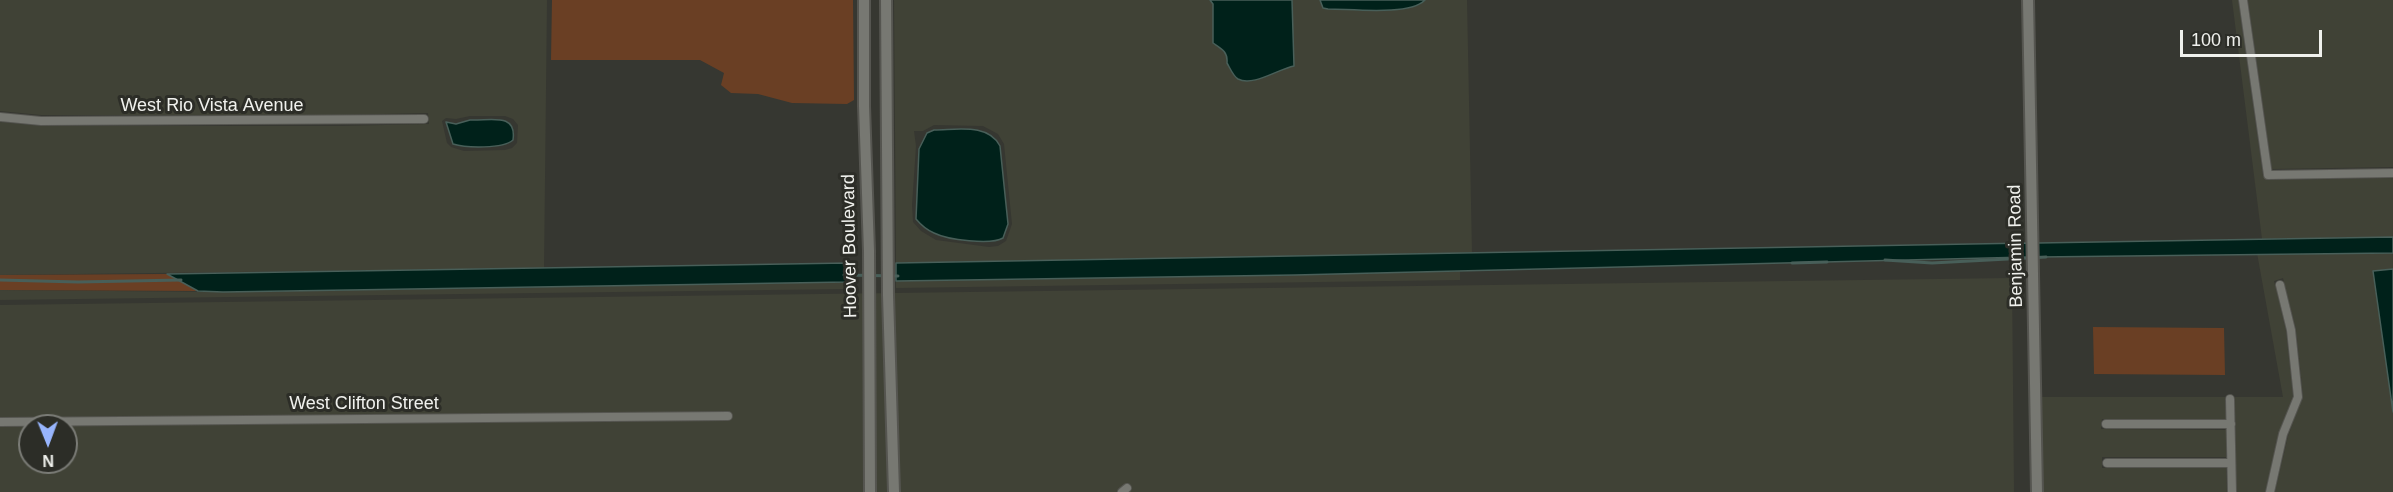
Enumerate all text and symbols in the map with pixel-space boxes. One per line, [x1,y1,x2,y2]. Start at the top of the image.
scale bar [2183,18,2326,56]
text: 100 m [2191,30,2241,50]
street label: West Rio Vista Avenue [120,95,304,117]
street label: Hoover Boulevard [838,174,862,318]
street label: Benjamin Road [2004,184,2028,308]
street label: West Clifton Street [289,393,439,415]
north arrow [18,414,78,474]
text: N [42,452,54,469]

